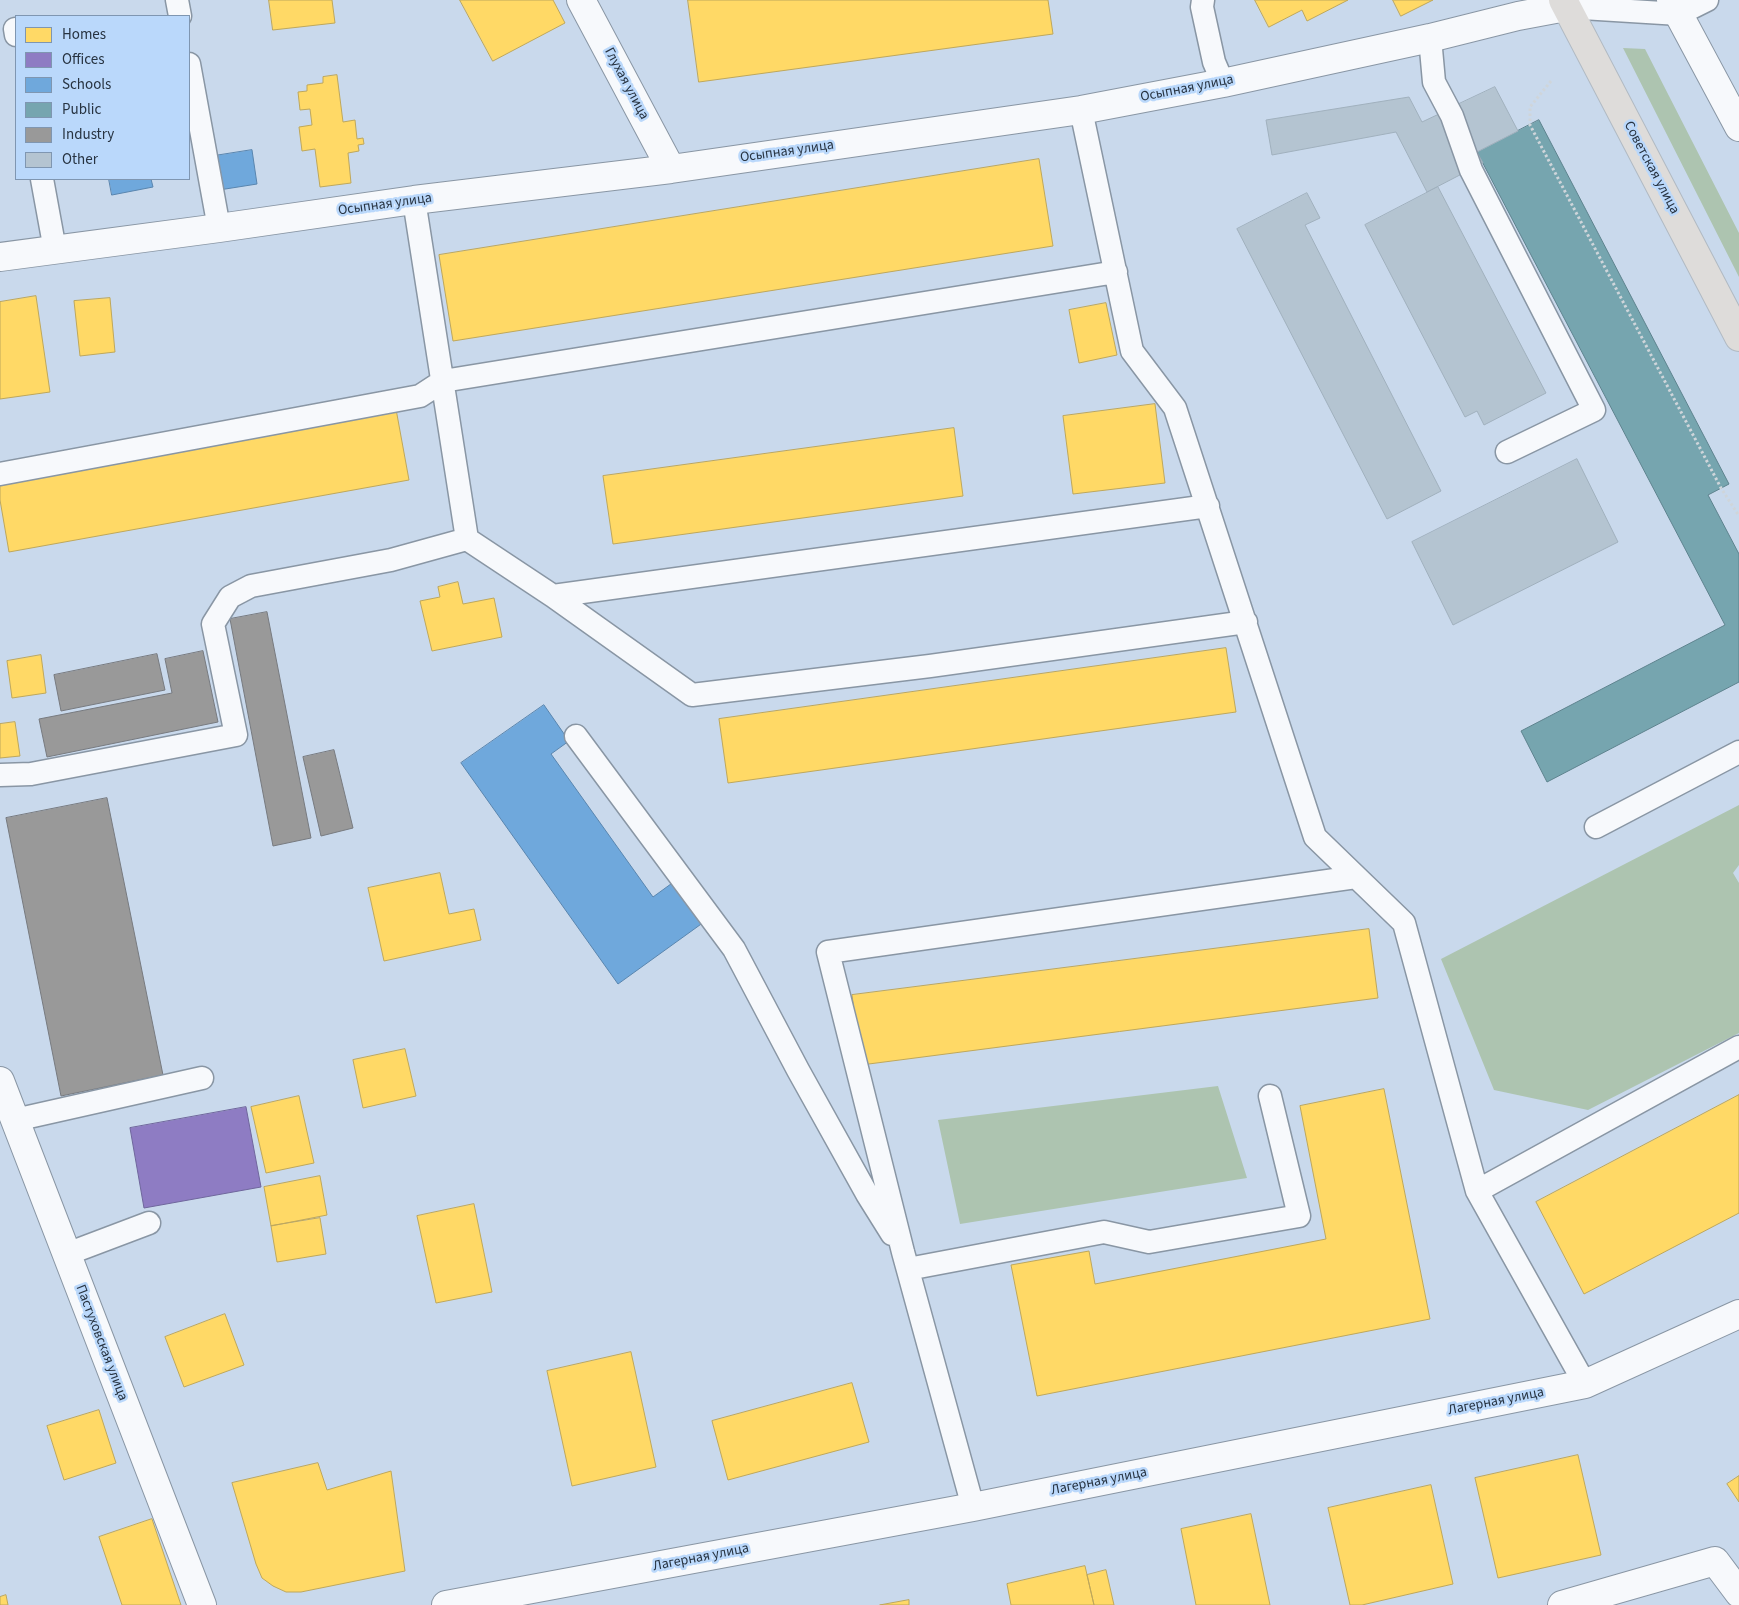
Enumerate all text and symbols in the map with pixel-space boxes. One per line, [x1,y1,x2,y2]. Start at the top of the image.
legend [15,15,190,180]
text: Homes [62,24,106,45]
street label: Глухая улица [600,45,652,123]
text: Offices [62,49,105,70]
street label: Осыпная улица [1139,72,1235,106]
text: Schools [62,74,111,95]
text: Public [62,99,101,120]
street label: Советская улица [1619,119,1683,217]
text: Industry [62,124,114,145]
street label: Осыпная улица [739,137,835,167]
text: Other [62,149,98,170]
street label: Осыпная улица [337,190,433,220]
street label: Пастуховская улица [71,1283,131,1403]
street label: Лагерная улица [1447,1384,1545,1420]
street label: Лагерная улица [1050,1464,1148,1500]
street label: Лагерная улица [652,1540,750,1576]

